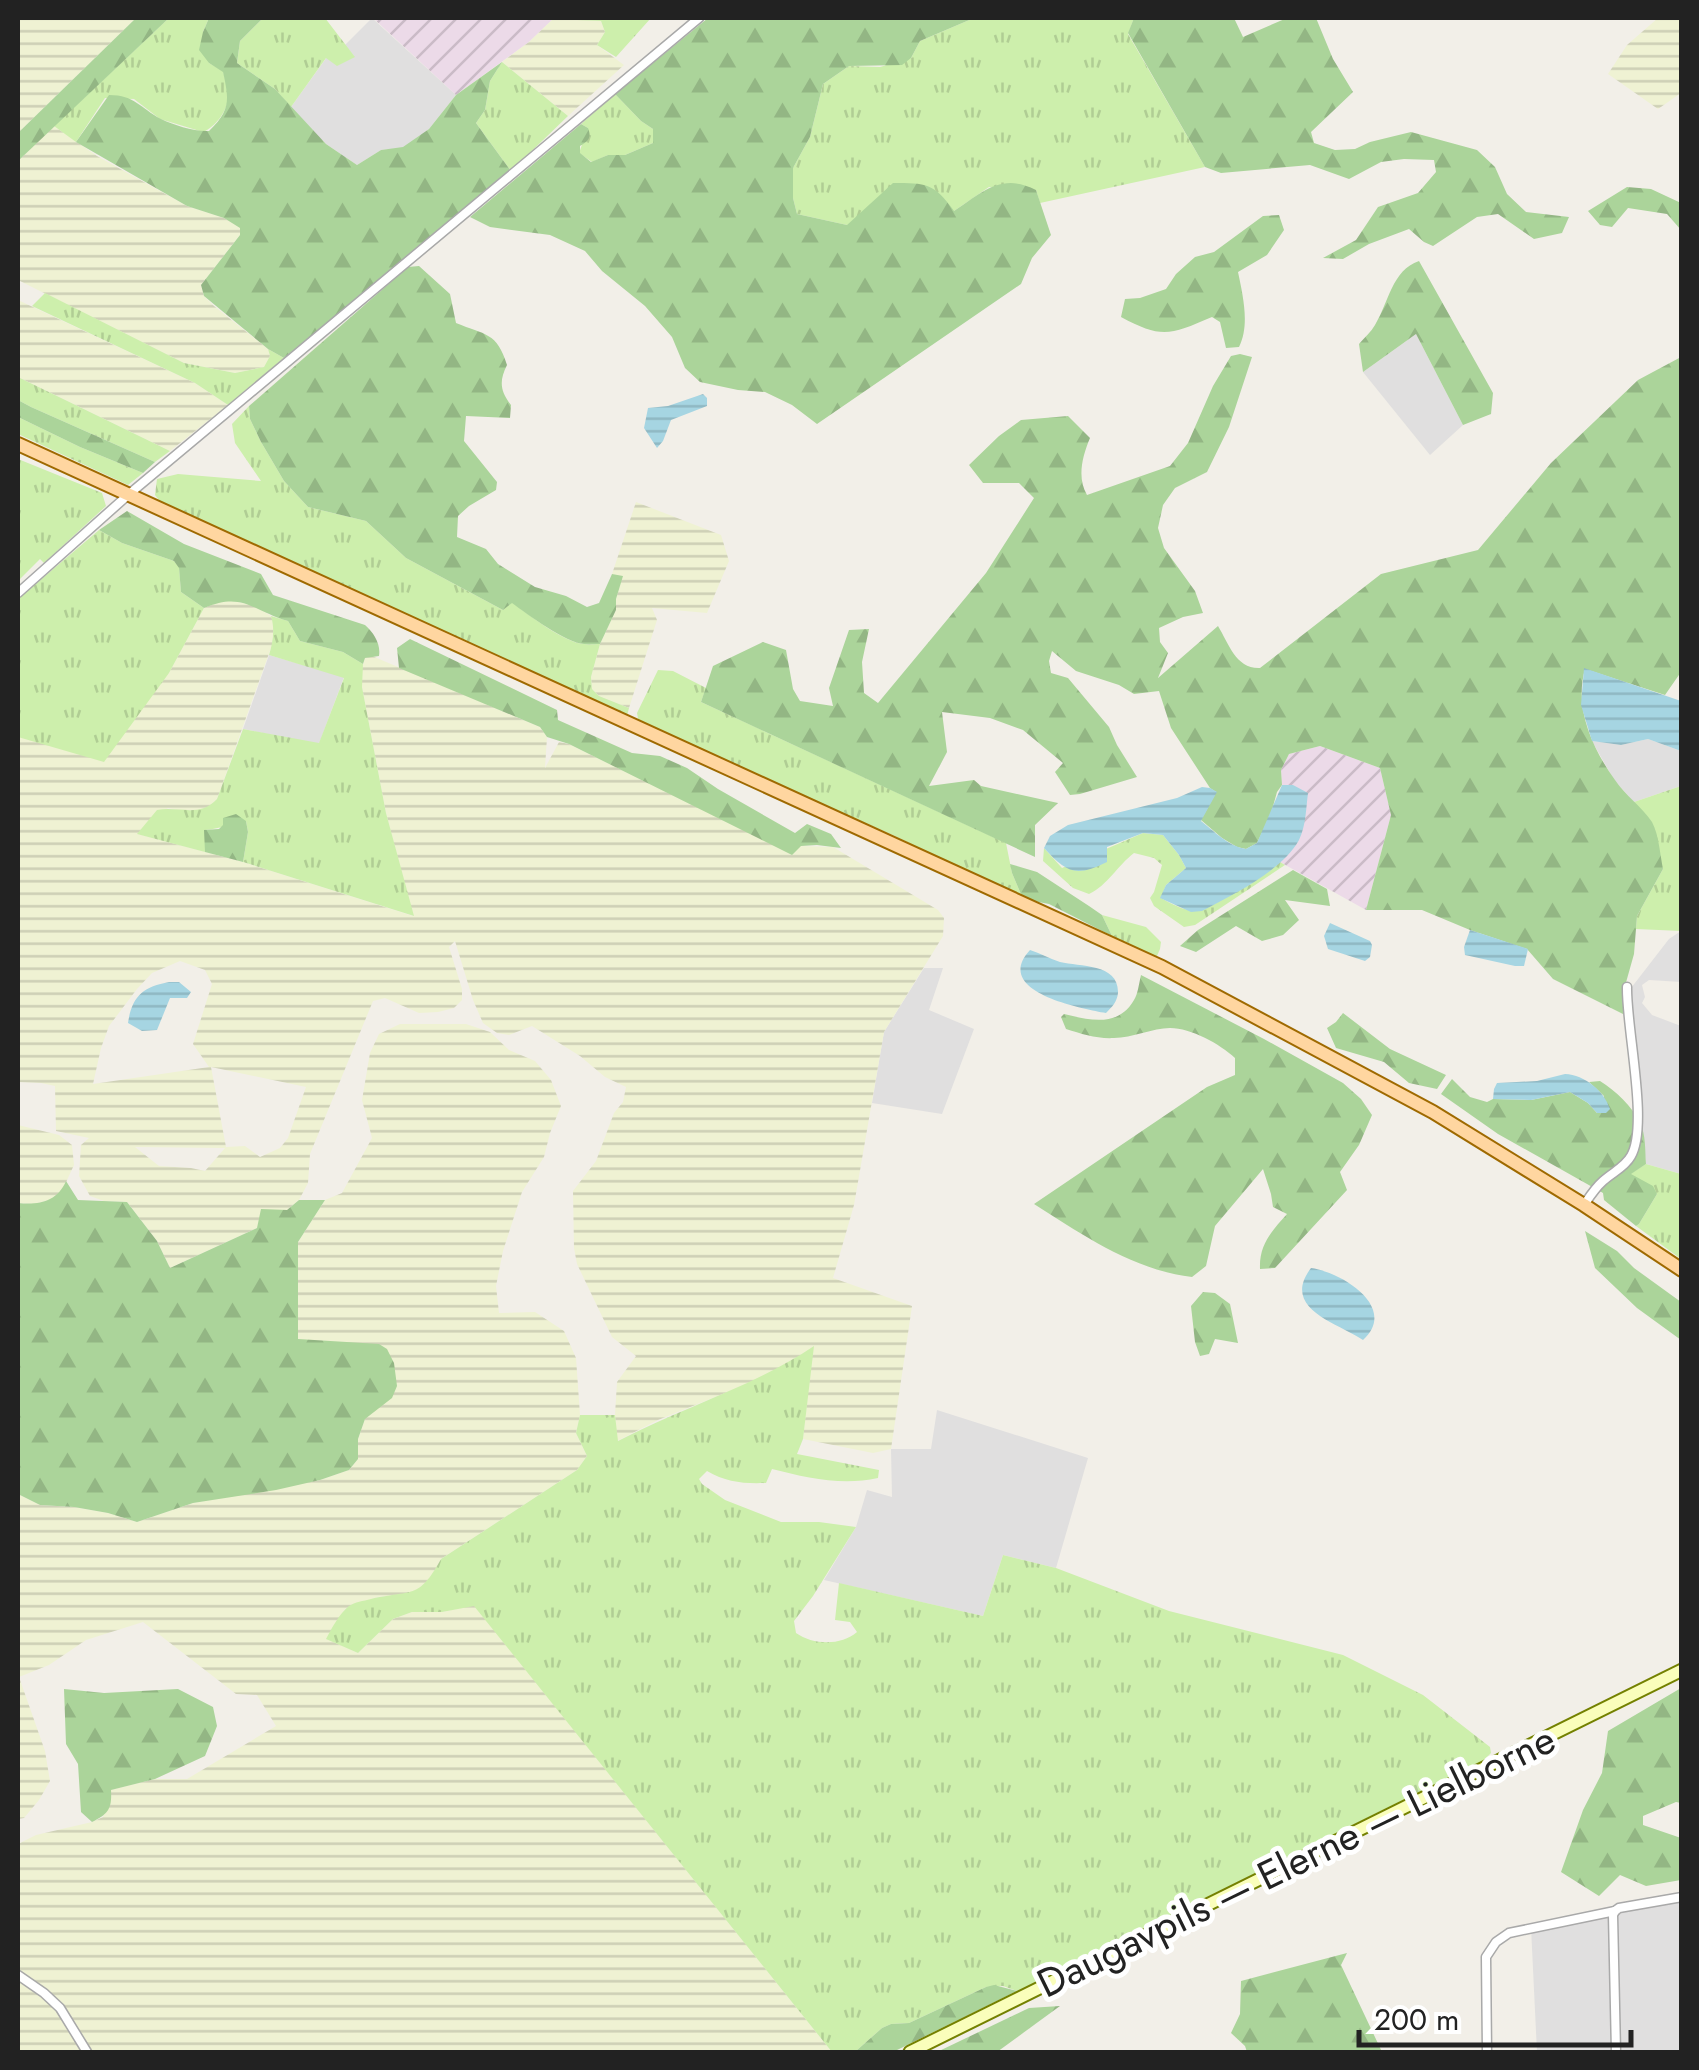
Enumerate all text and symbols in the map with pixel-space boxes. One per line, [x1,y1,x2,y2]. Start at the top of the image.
street label: Daugavpils — Elerne — Lielborne [1027,1710,1565,2012]
scale bar [1359,1985,1632,2047]
text: 200 m [1374,1998,1459,2041]

